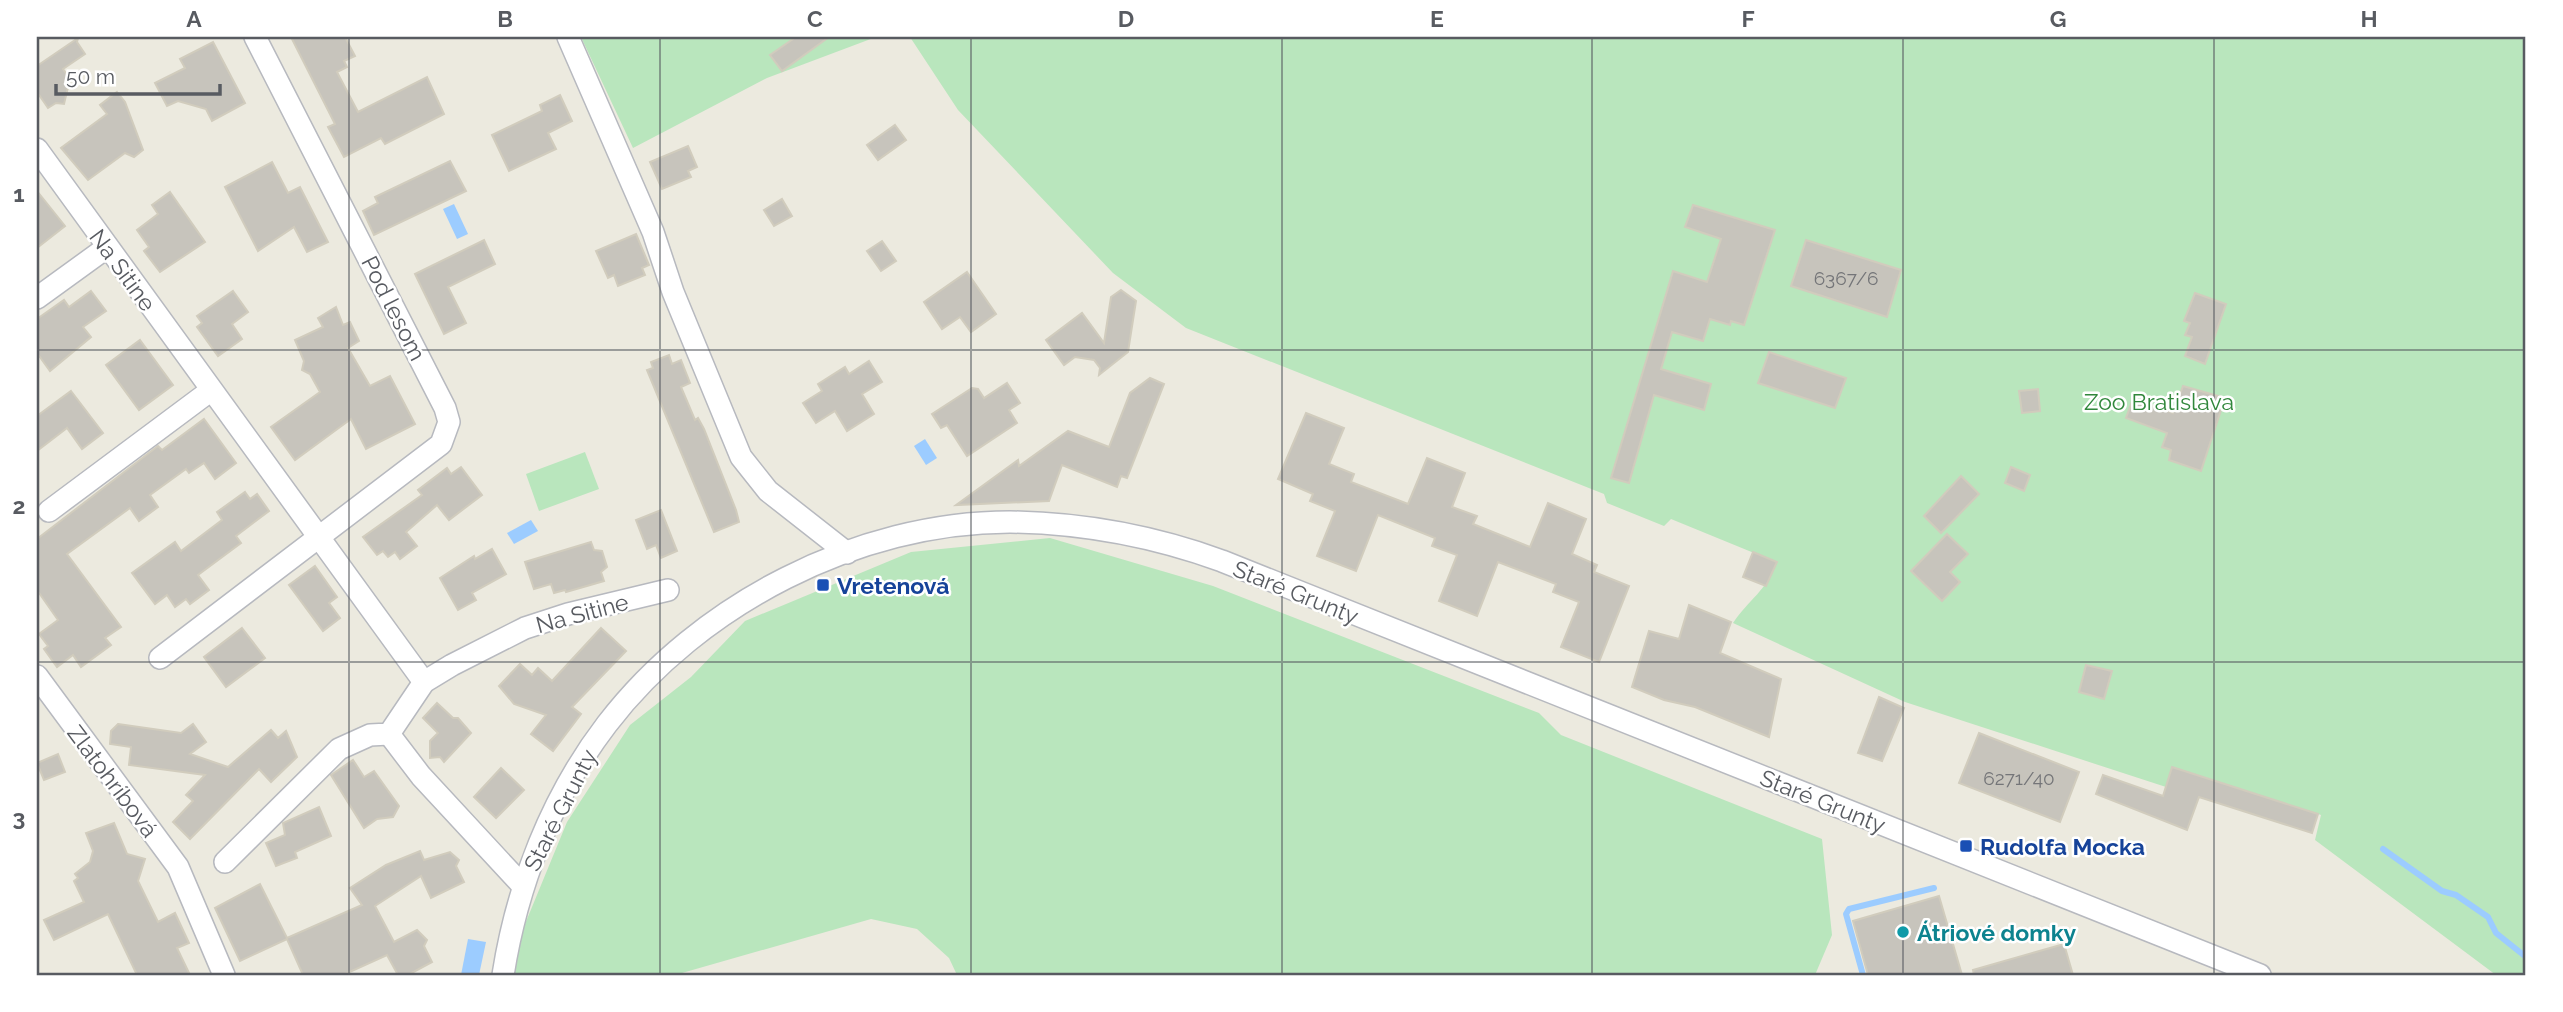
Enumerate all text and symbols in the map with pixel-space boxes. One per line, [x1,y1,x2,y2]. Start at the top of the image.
text: A [186,5,202,32]
text: B [497,5,513,32]
text: C [807,5,823,32]
text: D [1118,5,1134,32]
text: E [1430,5,1444,32]
text: F [1741,5,1755,32]
text: G [2050,5,2066,32]
text: H [2360,5,2378,32]
scale bar [56,52,220,96]
text: 50 m [66,64,115,89]
text: 1 [13,180,25,207]
street label: Na Sitine [84,224,162,316]
street label: Pod lesom [356,251,432,365]
house number: 6367/6 [1814,267,1878,289]
park label: Zoo Bratislava [2084,388,2234,415]
text: 2 [13,492,25,519]
street label: Staré Grunty [1229,555,1363,629]
place label: Vretenová [837,572,949,599]
marker: Vretenová [815,577,831,593]
street label: Na Sitine [533,588,631,638]
street label: Zlatohríbová [62,720,164,842]
street label: Staré Grunty [518,745,602,875]
street label: Staré Grunty [1756,764,1890,838]
house number: 6271/40 [1983,767,2055,789]
text: 3 [13,804,25,831]
place label: Rudolfa Mocka [1980,833,2145,860]
marker: Rudolfa Mocka [1958,838,1974,854]
place label: Átriové domky [1917,919,2077,946]
marker: Átriové domky [1895,924,1911,940]

